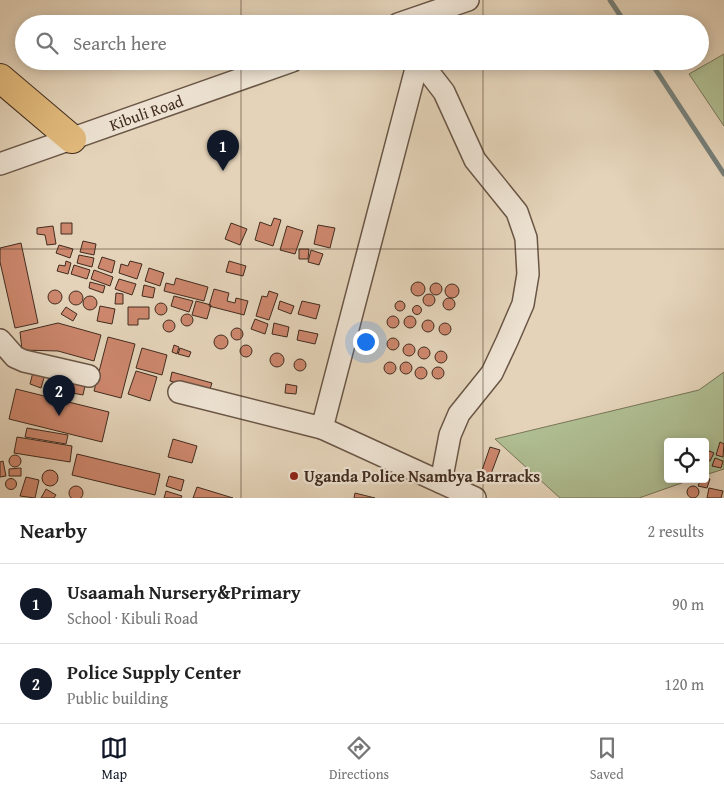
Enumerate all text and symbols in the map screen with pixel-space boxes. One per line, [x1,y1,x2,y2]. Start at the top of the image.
search box [15,15,709,70]
icon: search [33,29,61,57]
text: Search here [73,29,167,57]
street label: Kibuli Road [106,88,187,137]
pin: 1 [207,130,239,171]
your location [353,329,379,355]
pin: 2 [43,375,75,416]
map controls [664,438,709,483]
button: locate [664,438,709,483]
place label: Uganda Police Nsambya Barracks [304,464,540,488]
marker: Uganda Police Nsambya Barracks [288,470,300,482]
text: Nearby [20,515,87,546]
text: 2 results [647,519,704,543]
text: Usaamah Nursery&Primary [67,578,301,606]
text: 1 [32,592,40,616]
text: 90 m [672,592,704,616]
text: School · Kibuli Road [67,606,198,630]
text: Police Supply Center [67,658,241,686]
text: 2 [32,672,40,696]
text: 120 m [664,672,704,696]
text: Public building [67,686,168,710]
tab: Map [100,734,128,784]
tab: Directions [329,734,389,784]
tab: Saved [590,734,624,784]

